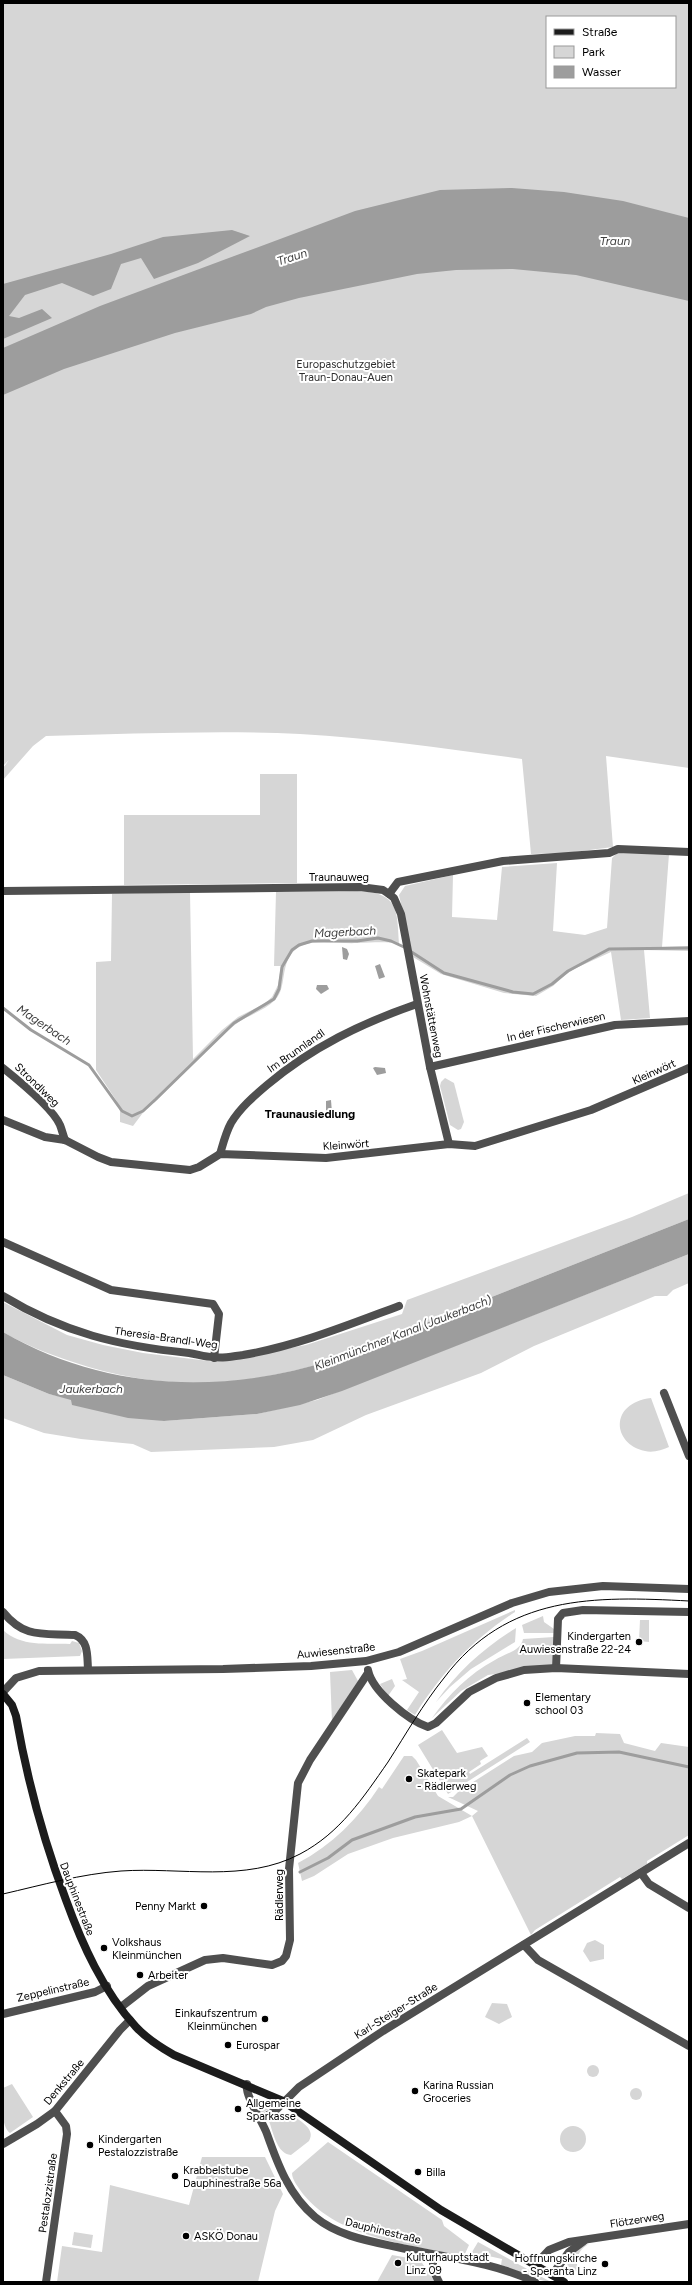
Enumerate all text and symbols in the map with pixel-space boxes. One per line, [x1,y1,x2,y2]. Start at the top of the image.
legend [546,16,676,88]
text: Straße [582,25,618,39]
text: Park [582,45,605,59]
text: Wasser [582,65,621,79]
water label: Traun [600,234,631,248]
water label: Traun [275,246,309,268]
park label: Europaschutzgebiet Traun-Donau-Auen [296,358,396,384]
street label: Traunauweg [309,871,369,884]
water label: Magerbach [314,923,377,941]
street label: Wohnstättenweg [417,973,445,1059]
water label: Magerbach [14,1002,74,1048]
street label: In der Fischerwiesen [506,1009,606,1045]
street label: Im Brunnlandl [265,1026,327,1076]
street label: Kleinwört [630,1057,678,1087]
street label: Strondlweg [12,1061,62,1109]
district label: Traunausiedlung [265,1107,355,1121]
street label: Kleinwört [322,1137,370,1153]
water label: Kleinmünchner Kanal (Jaukerbach) [312,1293,494,1373]
street label: Theresia-Brandl-Weg [114,1324,218,1352]
water label: Jaukerbach [58,1382,123,1396]
place label: Kindergarten Auwiesenstraße 22-24 [520,1630,631,1656]
marker: Kindergarten Auwiesenstraße 22-24 [634,1637,644,1647]
street label: Auwiesenstraße [296,1640,376,1662]
place label: Elementary school 03 [535,1691,591,1717]
marker: Elementary school 03 [522,1698,532,1708]
place label: Skatepark - Rädlerweg [417,1767,476,1793]
marker: Skatepark - Rädlerweg [404,1774,414,1784]
street label: Dauphinestraße [57,1861,97,1937]
street label: Rädlerweg [273,1869,286,1921]
place label: Penny Markt [135,1900,196,1913]
marker: Penny Markt [199,1901,209,1911]
place label: Volkshaus Kleinmünchen [112,1936,182,1962]
marker: Volkshaus Kleinmünchen [99,1943,109,1953]
place label: Arbeiter [148,1969,188,1982]
marker: Arbeiter [135,1970,145,1980]
street label: Zeppelinstraße [15,1975,91,2005]
street label: Karl-Steiger-Straße [352,1980,440,2042]
place label: Einkaufszentrum Kleinmünchen [175,2007,257,2033]
marker: Einkaufszentrum Kleinmünchen [260,2014,270,2024]
place label: Eurospar [236,2039,280,2052]
marker: Eurospar [223,2040,233,2050]
street label: Denkstraße [41,2056,87,2108]
place label: Karina Russian Groceries [423,2079,494,2105]
marker: Karina Russian Groceries [410,2086,420,2096]
place label: Allgemeine Sparkasse [246,2097,301,2123]
marker: Allgemeine Sparkasse [233,2104,243,2114]
place label: Kindergarten Pestalozzistraße [98,2133,178,2159]
marker: Kindergarten Pestalozzistraße [85,2140,95,2150]
street label: Pestalozzistraße [36,2152,60,2234]
place label: Krabbelstube Dauphinestraße 56a [183,2164,281,2190]
place label: Billa [426,2166,446,2179]
marker: Billa [413,2167,423,2177]
marker: Krabbelstube Dauphinestraße 56a [170,2171,180,2181]
street label: Flötzerweg [609,2209,665,2231]
street label: Dauphinestraße [344,2215,422,2247]
place label: ASKÖ Donau [194,2229,258,2243]
marker: ASKÖ Donau [181,2231,191,2241]
place label: Kulturhauptstadt Linz 09 [406,2251,489,2277]
place label: Hoffnungskirche - Speranta Linz [515,2252,597,2278]
marker: Kulturhauptstadt Linz 09 [393,2258,403,2268]
marker: Hoffnungskirche - Speranta Linz [600,2259,610,2269]

